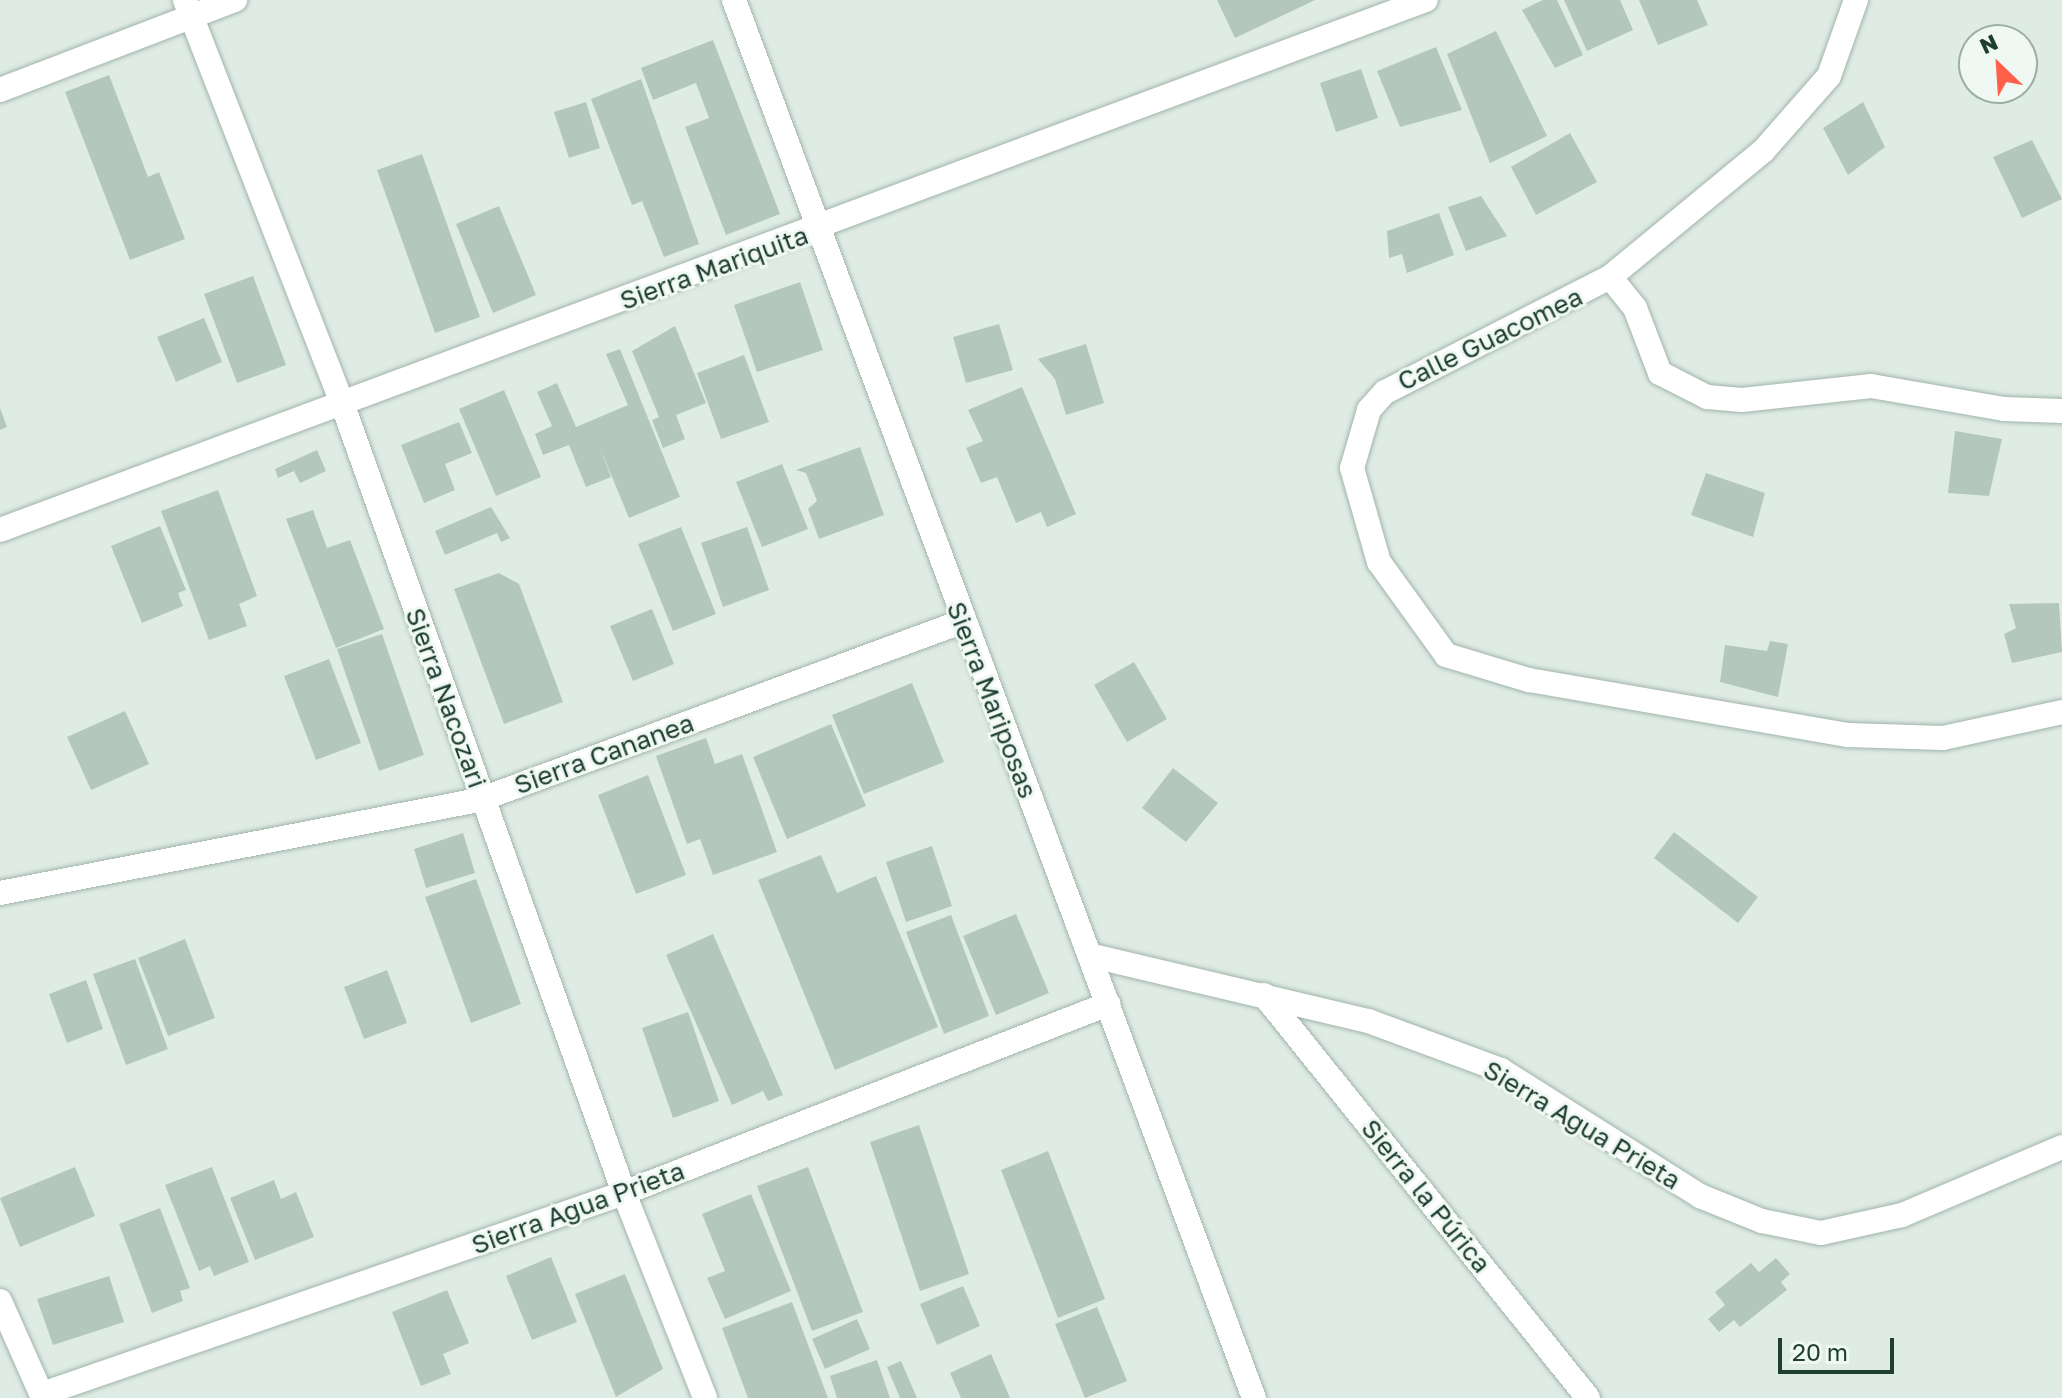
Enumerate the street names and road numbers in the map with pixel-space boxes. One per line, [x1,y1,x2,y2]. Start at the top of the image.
street label: Sierra Mariquita [616,220,812,316]
street label: Calle Guacomea [1393,281,1587,397]
street label: Sierra Mariposas [940,597,1044,803]
street label: Sierra Nacozari [399,604,493,792]
street label: Sierra Cananea [510,707,698,801]
street label: Sierra Agua Prieta [1478,1054,1686,1196]
street label: Sierra la Púrica [1355,1113,1497,1279]
street label: Sierra Agua Prieta [467,1155,689,1261]

